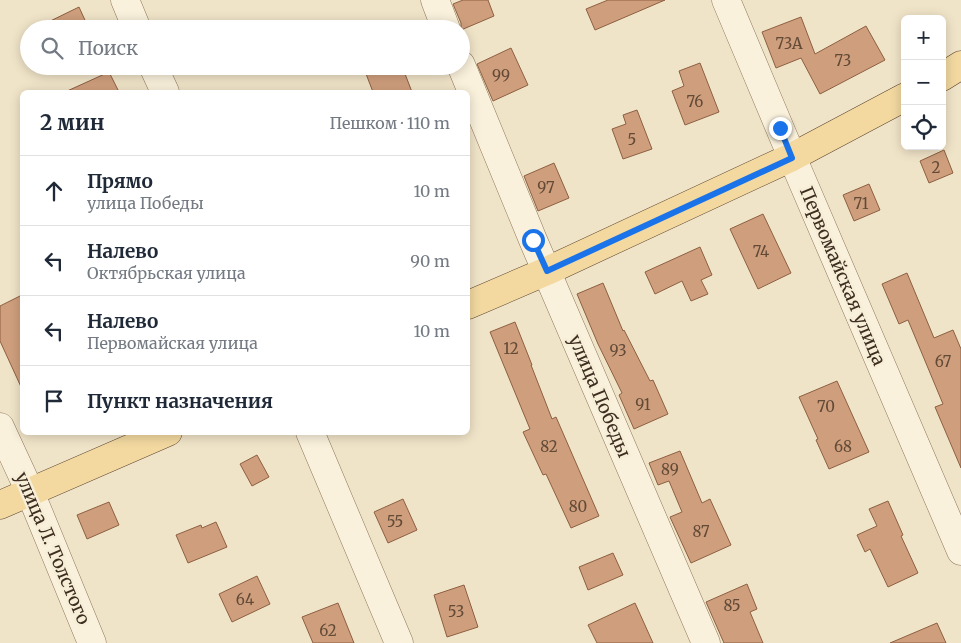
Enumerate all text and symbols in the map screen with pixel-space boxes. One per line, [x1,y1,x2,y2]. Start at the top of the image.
map controls [901,15,946,150]
button: + [901,15,946,60]
search box [20,20,470,75]
icon: search [38,34,66,62]
house number: 73А [775,34,803,53]
text: Поиск [78,36,138,60]
house number: 73 [835,51,851,70]
button: − [901,60,946,105]
house number: 99 [492,66,510,85]
house number: 76 [687,92,703,111]
button: locate [901,105,946,150]
text: 2 мин [40,109,104,136]
text: Пешком · 110 m [330,113,450,133]
route end [769,117,792,140]
house number: 5 [628,130,636,149]
house number: 2 [932,158,941,177]
text: Прямо [87,169,153,193]
icon: ahead [40,177,68,205]
house number: 97 [537,178,555,197]
text: 10 m [413,181,450,201]
street label: Первомайская улица [795,183,891,369]
text: улица Победы [87,193,204,213]
house number: 71 [853,194,869,213]
route start [522,229,545,252]
text: Налево [87,239,158,263]
house number: 74 [753,242,769,261]
icon: left [40,247,68,275]
text: 90 m [410,251,450,271]
text: Октябрьская улица [87,263,246,283]
text: Налево [87,309,158,333]
icon: left [40,317,68,345]
text: 10 m [413,321,450,341]
street label: улица Победы [564,331,636,461]
text: Первомайская улица [87,333,258,353]
house number: 12 [503,339,519,358]
house number: 93 [609,341,627,360]
house number: 67 [935,352,952,371]
icon: arrive [40,387,68,415]
text: Пункт назначения [87,389,273,413]
house number: 91 [635,395,651,414]
house number: 70 [817,397,835,416]
house number: 82 [540,437,558,456]
house number: 68 [834,437,852,456]
house number: 89 [661,460,679,479]
street label: улица Л. Толстого [10,468,96,628]
house number: 80 [569,497,587,516]
house number: 55 [387,512,403,531]
house number: 87 [692,522,710,541]
house number: 64 [236,590,254,609]
house number: 85 [723,596,741,615]
house number: 53 [448,602,464,621]
house number: 62 [319,621,337,640]

